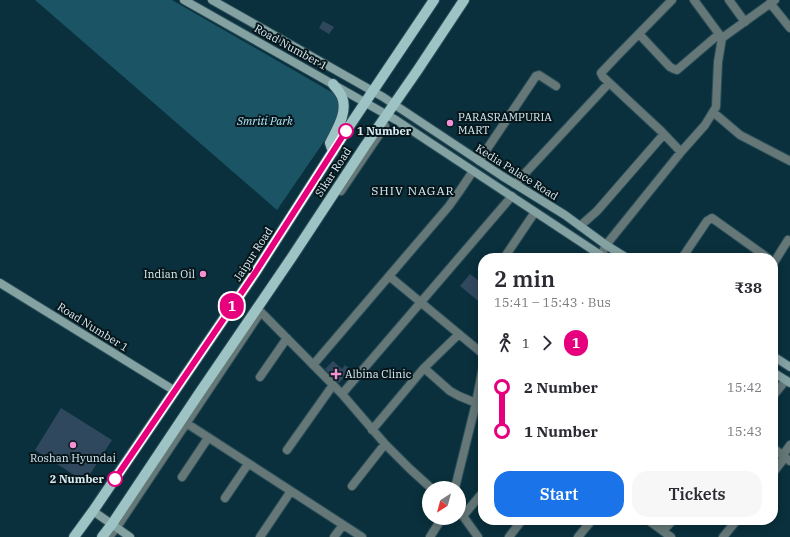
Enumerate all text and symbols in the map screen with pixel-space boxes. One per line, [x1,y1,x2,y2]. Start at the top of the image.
street label: Road Number 1 [252,21,330,73]
place label: PARASRAMPURIA MART [458,110,552,137]
park label: Smriti Park [236,114,293,128]
marker: PARASRAMPURIA MART [445,118,455,128]
marker: 1 Number [338,123,354,139]
place label: 1 Number [357,124,412,138]
street label: Kedia Palace Road [473,141,561,203]
street label: Sikar Road [312,144,354,199]
district label: SHIV NAGAR [371,183,455,198]
street label: Jaipur Road [230,224,276,284]
text: 2 min [494,264,555,293]
place label: Indian Oil [144,267,195,281]
marker: Indian Oil [198,269,208,279]
text: ₹38 [734,278,762,297]
line badge: 1 [219,293,245,319]
text: 15:41 – 15:43 · Bus [494,294,611,311]
text: 1 [228,297,236,315]
street label: Road Number 1 [55,300,131,354]
icon: walk [494,332,516,354]
icon: forward [536,332,558,354]
text: 1 [572,334,580,352]
text: 1 [522,335,530,352]
place label: Albina Clinic [345,367,412,381]
marker: Albina Clinic [330,368,342,380]
text: 2 Number [524,378,598,397]
text: 15:42 [727,379,762,396]
text: 1 Number [524,422,598,441]
text: 15:43 [727,423,762,440]
marker: Roshan Hyundai [68,440,78,450]
place label: Roshan Hyundai [30,451,116,465]
marker: 2 Number [107,471,123,487]
button: Start [494,471,624,517]
button: Tickets [632,471,762,517]
place label: 2 Number [50,472,105,486]
north arrow [422,481,466,525]
map controls [422,481,466,525]

